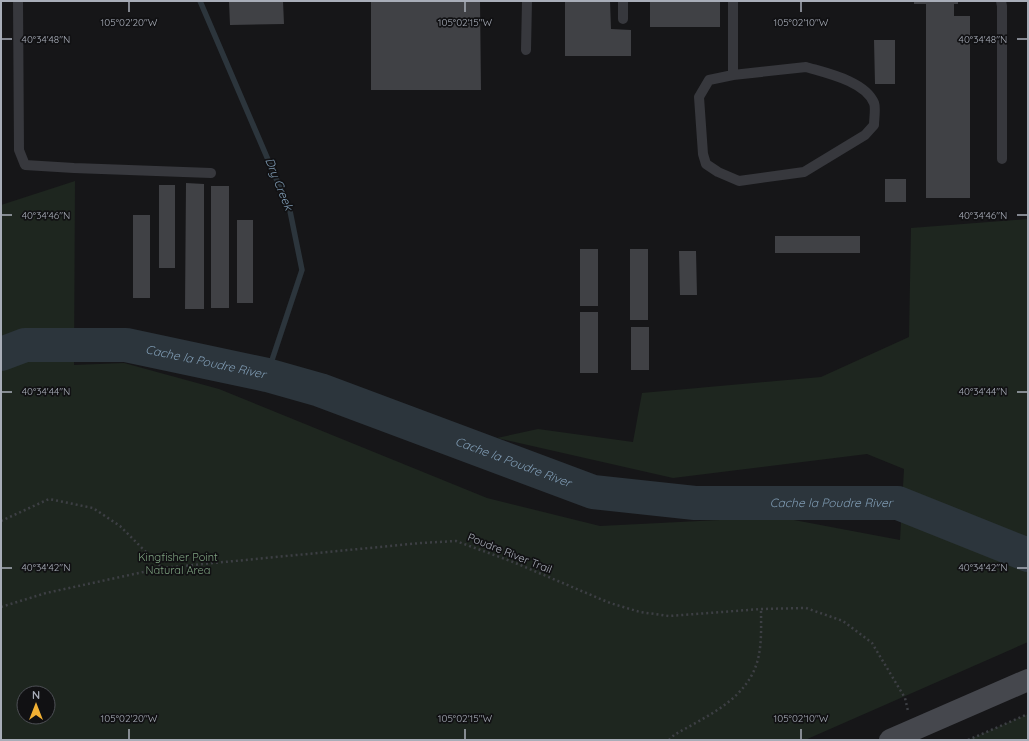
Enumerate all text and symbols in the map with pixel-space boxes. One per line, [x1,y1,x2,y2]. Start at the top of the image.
text: 105°02'20"W [101,16,158,29]
text: 105°02'15"W [438,16,493,29]
text: 105°02'10"W [774,16,829,29]
text: 40°34'48"N [22,33,70,46]
text: 40°34'48"N [959,33,1007,46]
water label: Dry Creek [262,155,297,214]
text: 40°34'46"N [22,209,70,222]
text: 40°34'46"N [959,209,1007,222]
water label: Cache la Poudre River [144,341,269,382]
text: 40°34'44"N [22,385,70,398]
text: 40°34'44"N [959,385,1007,398]
water label: Cache la Poudre River [453,433,575,491]
water label: Cache la Poudre River [770,495,894,510]
street label: Poudre River Trail [466,530,554,576]
park label: Kingfisher Point Natural Area [138,550,218,577]
text: 40°34'42"N [22,561,70,574]
text: 40°34'42"N [959,561,1007,574]
north arrow [16,685,56,725]
text: N [32,688,40,702]
text: 105°02'20"W [101,712,158,725]
text: 105°02'15"W [438,712,493,725]
text: 105°02'10"W [774,712,829,725]

